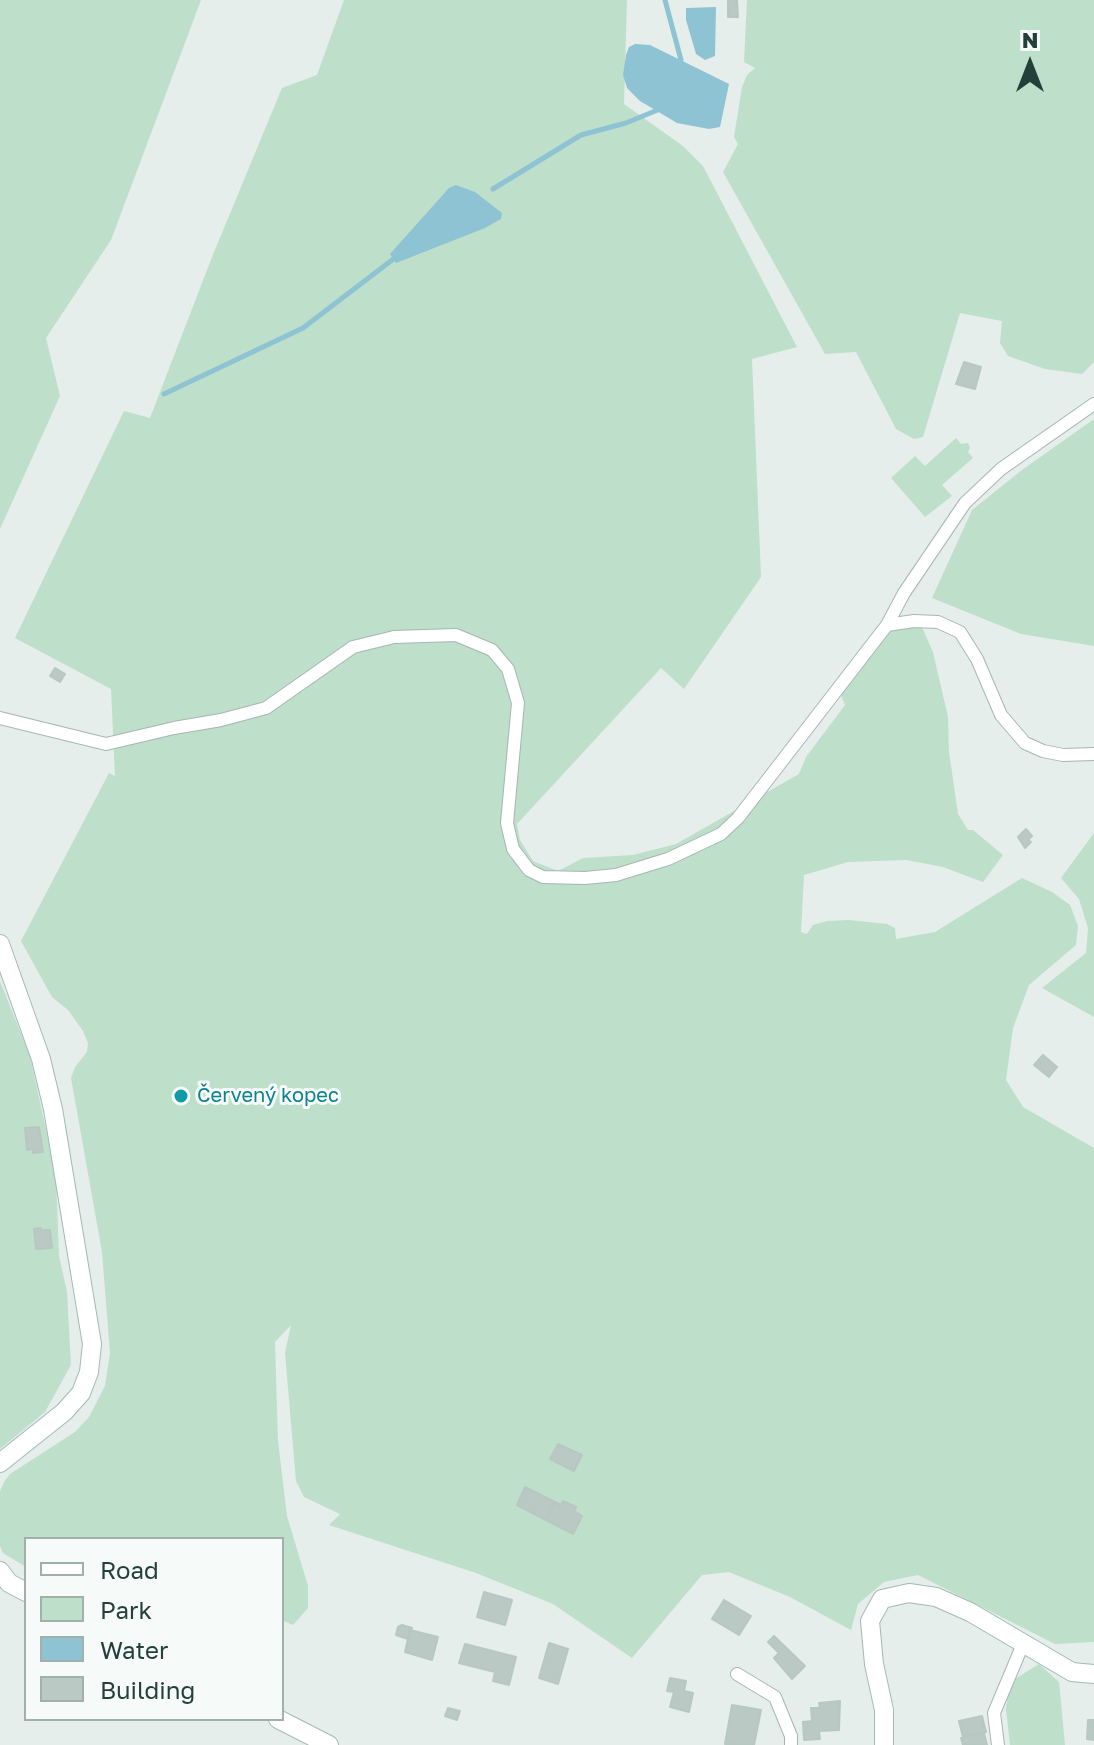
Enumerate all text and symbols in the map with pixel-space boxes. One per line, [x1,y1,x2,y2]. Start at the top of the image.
north arrow [990,24,1070,104]
text: N [1022,26,1038,53]
place label: Červený kopec [197,1084,339,1108]
marker: Červený kopec [172,1087,190,1105]
legend [24,1537,284,1721]
text: Road [100,1555,159,1584]
text: Park [100,1595,152,1624]
text: Water [100,1635,168,1664]
text: Building [100,1675,195,1704]

